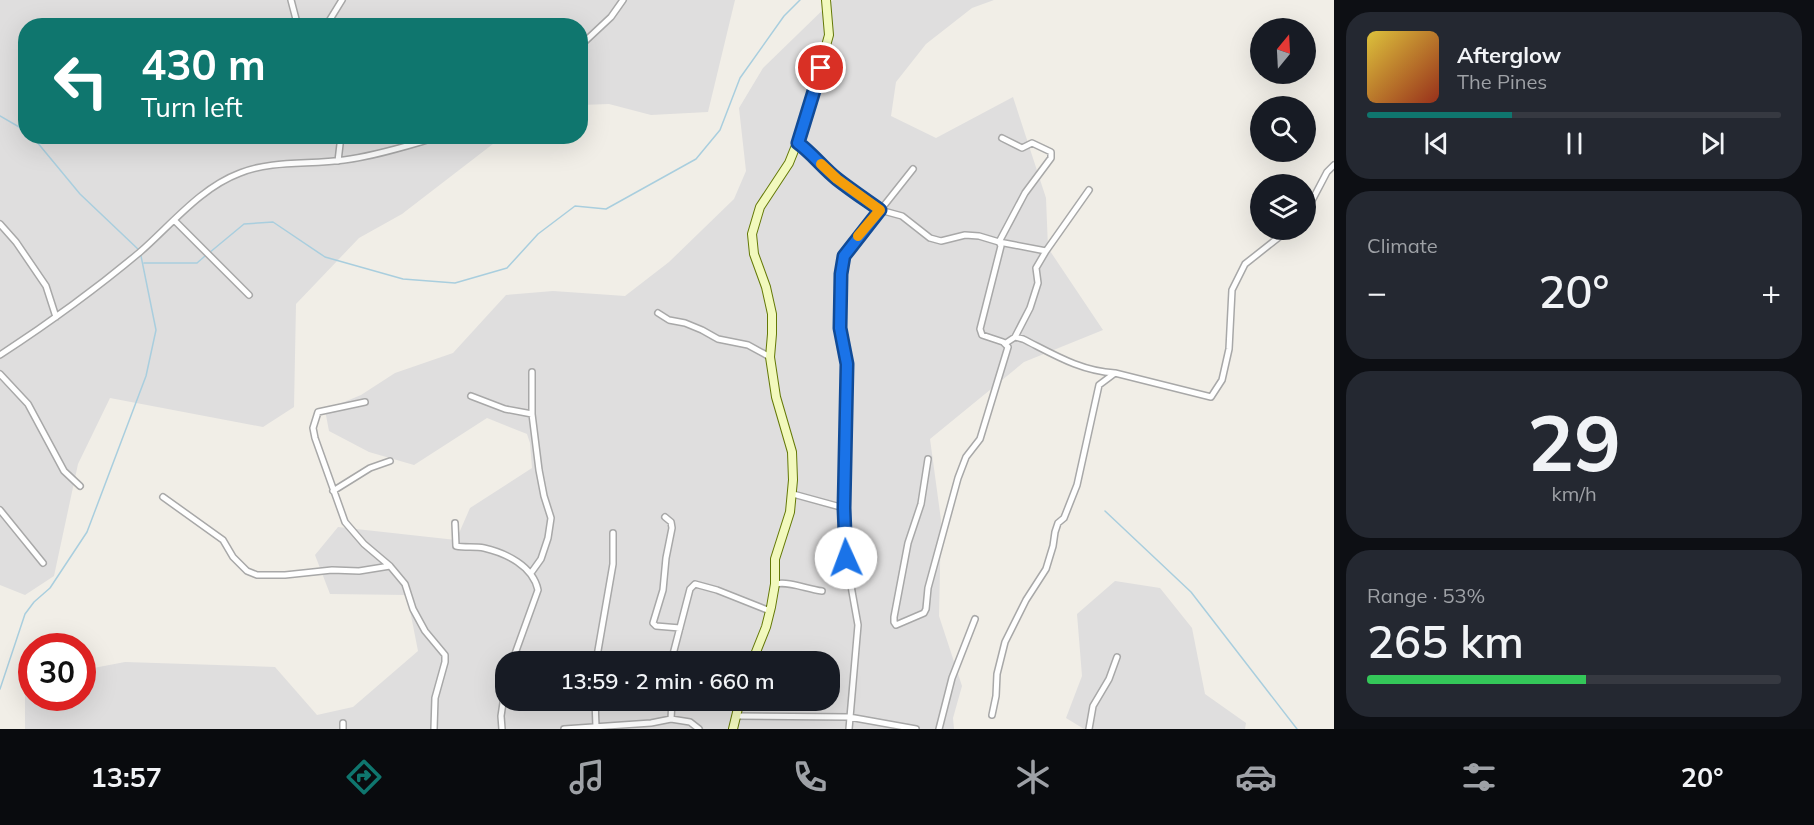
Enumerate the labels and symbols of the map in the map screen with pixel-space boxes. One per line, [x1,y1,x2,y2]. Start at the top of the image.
north arrow [1250,18,1316,84]
pin [795,42,846,93]
position arrow [814,526,878,590]
speed limit sign: 30 [18,633,96,711]

